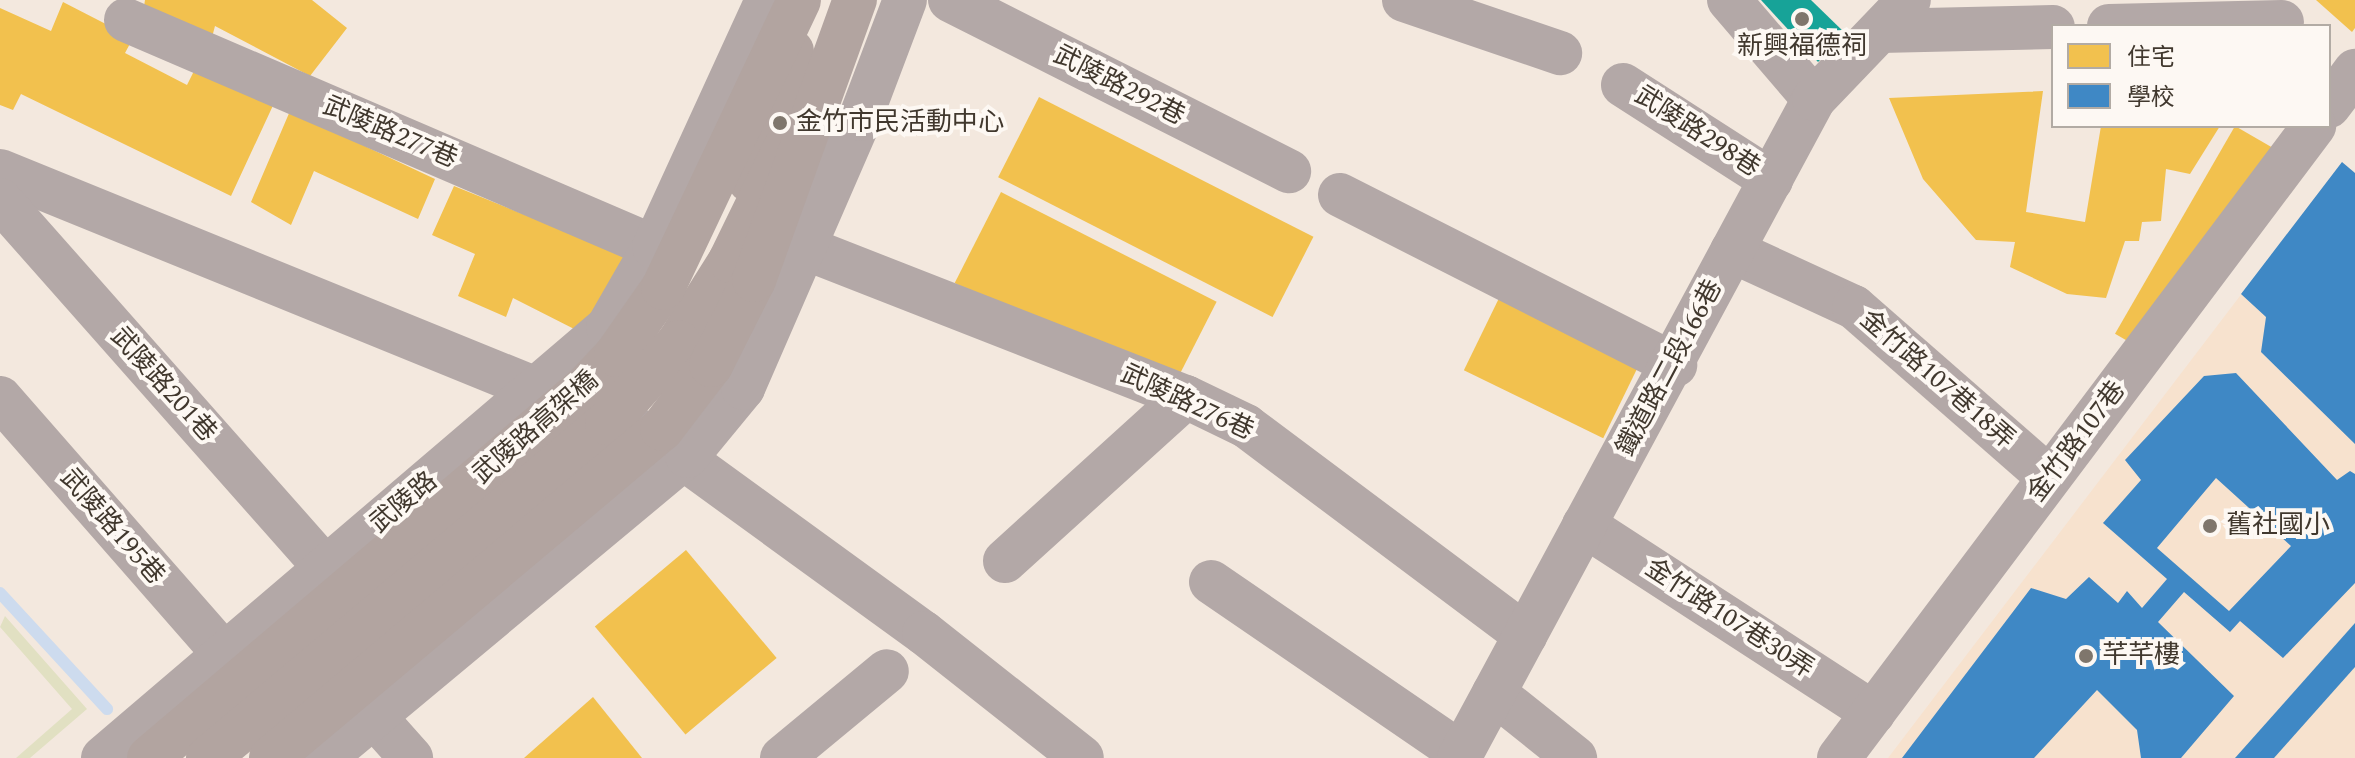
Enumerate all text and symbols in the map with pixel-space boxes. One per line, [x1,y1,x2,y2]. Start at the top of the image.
marker: 新興福德祠 [1793,10,1811,28]
legend [2051,24,2331,128]
place label: 新興福德祠 [1737,31,1867,63]
street label: 武陵路292巷 [1048,40,1190,132]
text: 住宅 [2127,40,2175,76]
street label: 武陵路298巷 [1629,80,1765,184]
text: 學校 [2127,80,2175,116]
street label: 武陵路277巷 [318,91,462,175]
place label: 金竹市民活動中心 [796,107,1004,139]
marker: 金竹市民活動中心 [771,114,789,132]
street label: 鐵道路二段166巷 [1610,275,1730,461]
street label: 金竹路107巷18弄 [1853,304,2021,456]
street label: 武陵路201巷 [104,321,222,449]
street label: 武陵路276巷 [1116,359,1258,447]
street label: 武陵路高架橋 [467,365,605,491]
street label: 金竹路107巷 [2022,376,2132,508]
street label: 武陵路195巷 [53,463,171,591]
street label: 武陵路 [364,466,444,540]
place label: 舊社國小 [2226,510,2330,542]
marker: 舊社國小 [2201,517,2219,535]
street label: 金竹路107巷30弄 [1639,553,1819,685]
place label: 芊芊樓 [2102,640,2180,672]
marker: 芊芊樓 [2077,647,2095,665]

